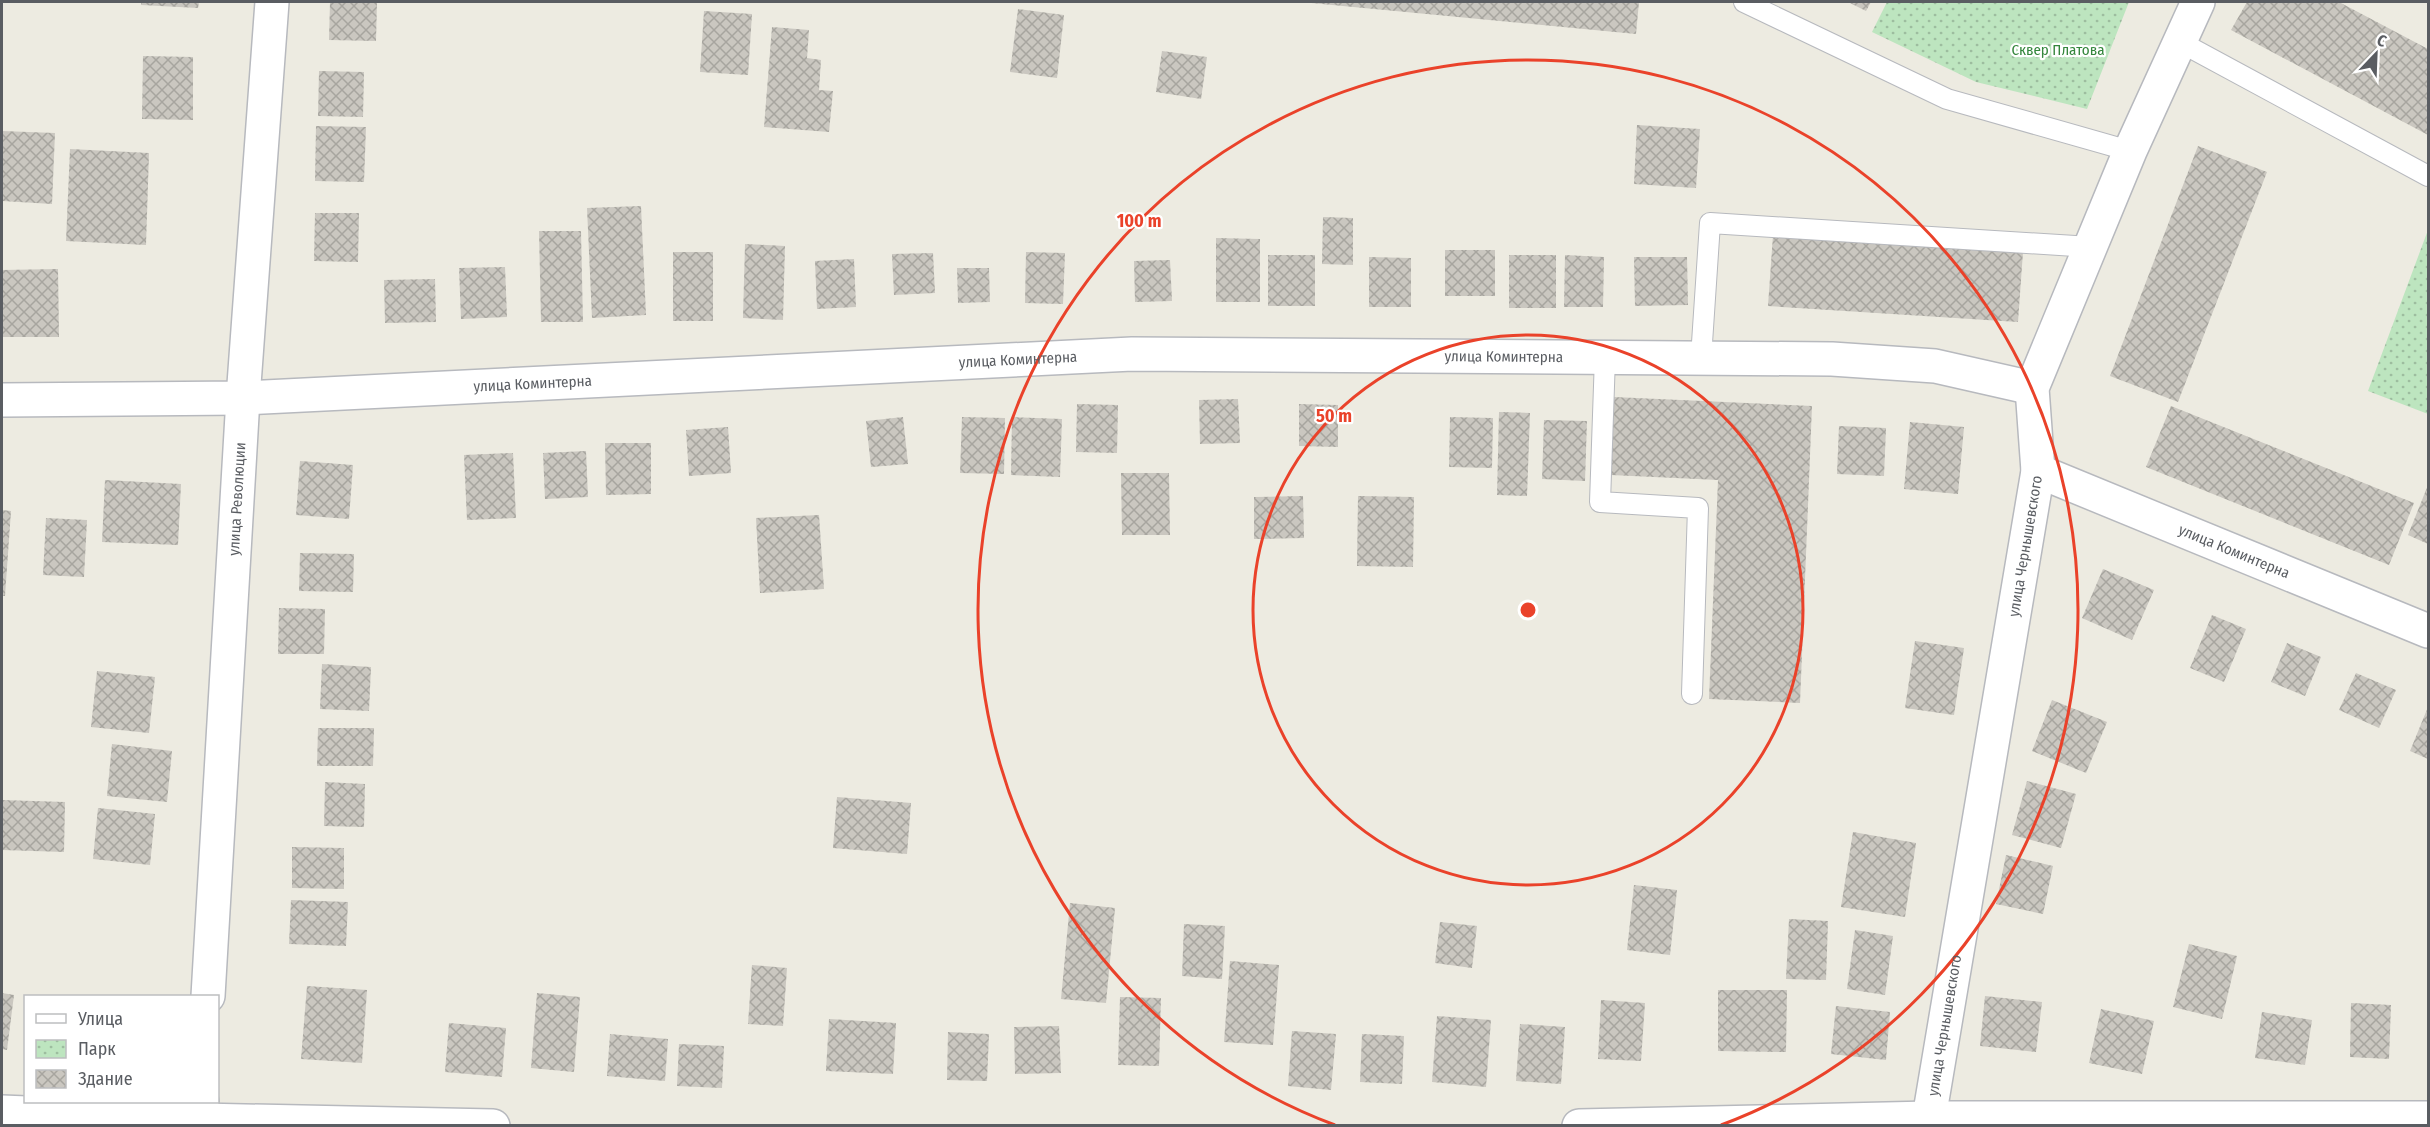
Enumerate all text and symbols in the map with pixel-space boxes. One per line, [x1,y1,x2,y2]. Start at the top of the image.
north arrow [2346,24,2406,84]
text: С [2374,30,2390,51]
park label: Сквер Платова [2012,41,2105,59]
text: 100 m [1117,210,1161,232]
street label: улица Коминтерна [1445,347,1563,366]
street label: улица Коминтерна [958,348,1078,372]
street label: улица Коминтерна [473,372,592,396]
text: 50 m [1316,405,1352,427]
street label: улица Революции [225,442,249,556]
street label: улица Чернышевского [2005,474,2046,618]
street label: улица Коминтерна [2176,521,2292,582]
centre of rings [1518,600,1538,620]
street label: улица Чернышевского [1924,953,1965,1097]
legend [24,995,219,1103]
text: Улица [77,1008,123,1030]
text: Парк [78,1038,116,1060]
text: Здание [78,1068,133,1090]

